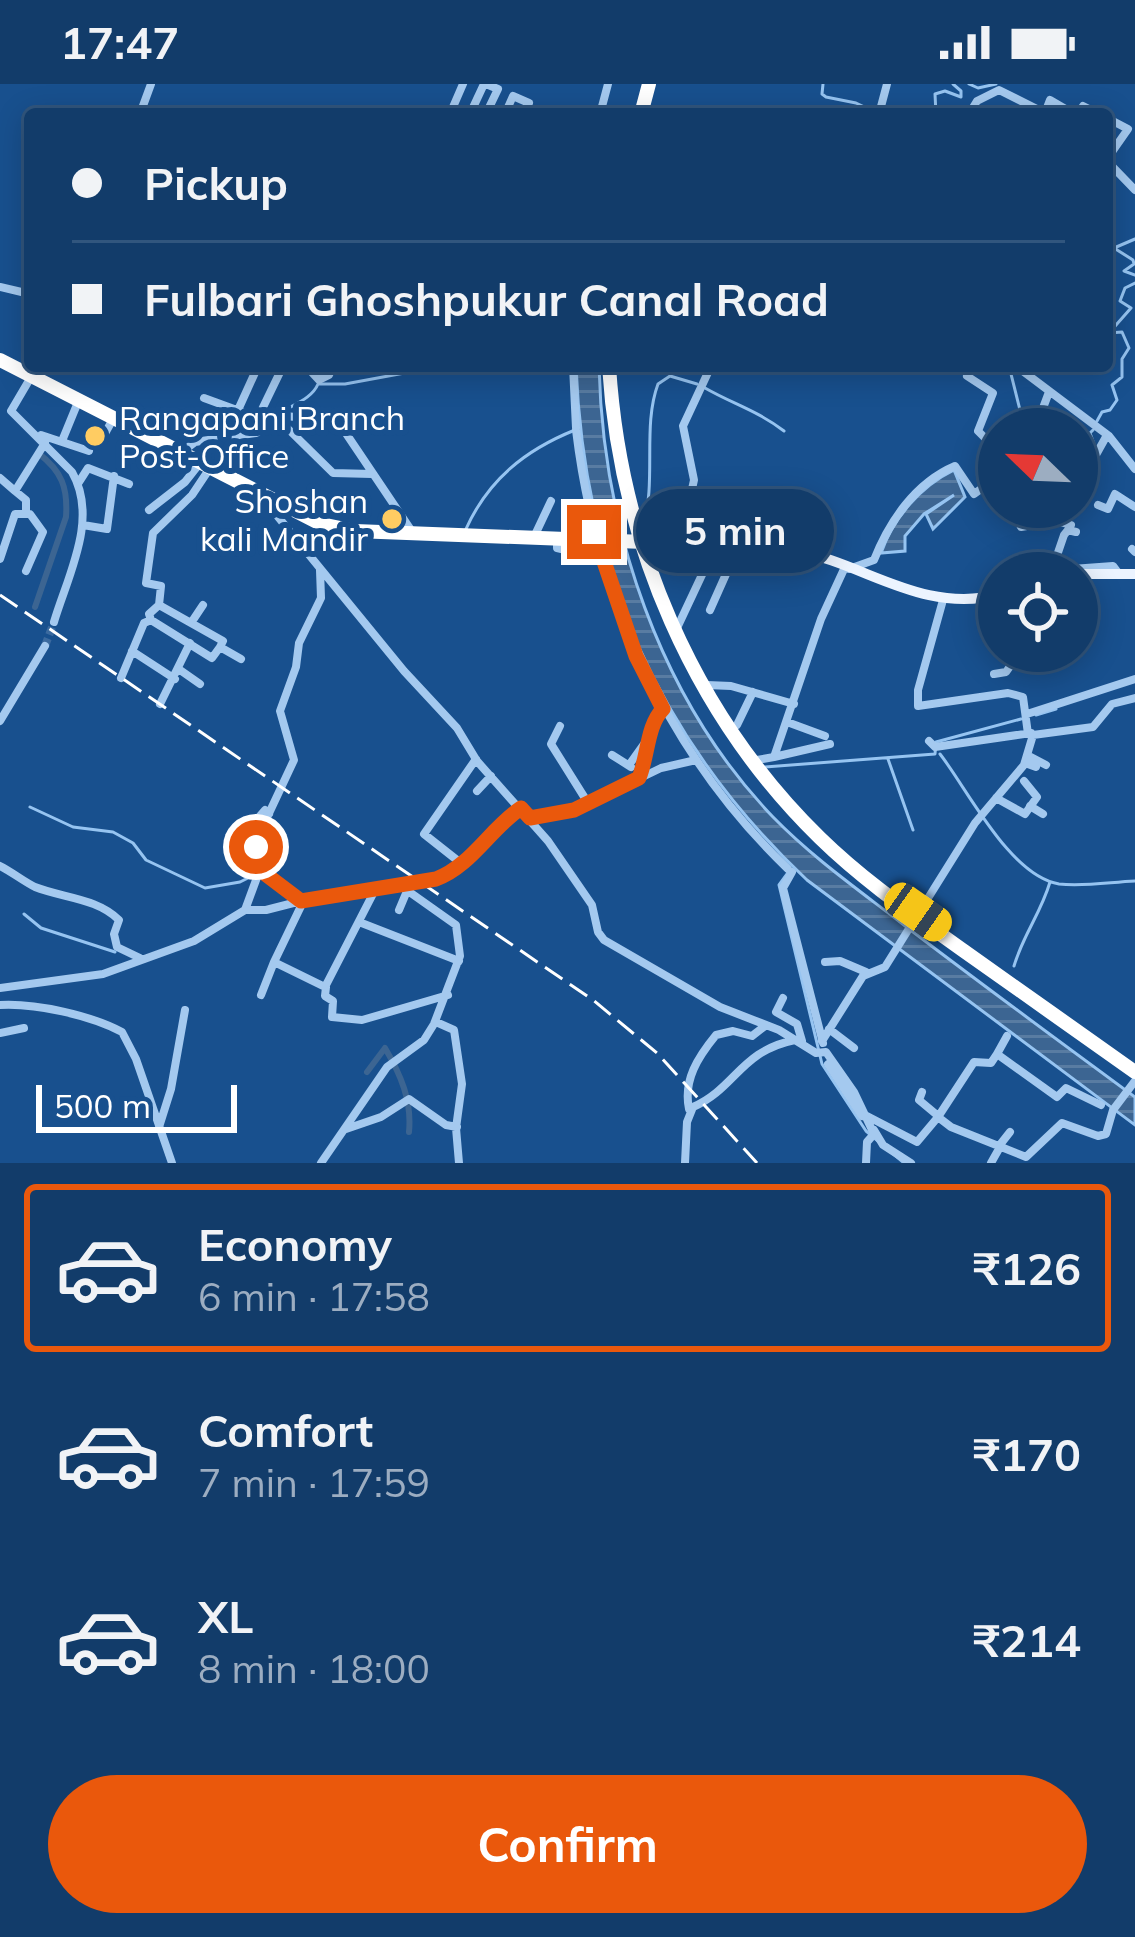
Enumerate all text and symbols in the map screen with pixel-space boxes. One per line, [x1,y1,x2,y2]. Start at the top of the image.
text: 17:47 [60,14,179,70]
text: Pickup [144,155,288,211]
text: Fulbari Ghoshpukur Canal Road [144,271,829,327]
place label: Rangapani Branch Post-Office [119,397,405,476]
north arrow [978,408,1098,528]
map controls [978,408,1098,672]
marker: Rangapani Branch Post-Office [82,423,108,449]
place label: Shoshan kali Mandir [200,480,368,559]
callout: 5 min [636,490,834,574]
route end [567,505,621,559]
marker: Shoshan kali Mandir [379,506,405,532]
text: 5 min [684,506,786,555]
button: locate [978,552,1098,672]
route start [229,820,283,874]
car [878,877,958,947]
scale bar [36,1079,237,1132]
text: 500 m [54,1085,151,1126]
icon: car [54,1214,162,1322]
text: Economy [198,1216,392,1272]
text: ₹126 [973,1240,1081,1296]
text: 6 min · 17:58 [198,1272,430,1321]
icon: car [54,1400,162,1508]
text: Comfort [198,1402,373,1458]
text: ₹170 [973,1426,1081,1482]
text: 7 min · 17:59 [198,1458,430,1507]
icon: car [54,1586,162,1694]
text: XL [198,1588,253,1644]
text: ₹214 [973,1612,1081,1668]
text: 8 min · 18:00 [198,1644,430,1693]
button: Confirm [48,1775,1087,1913]

